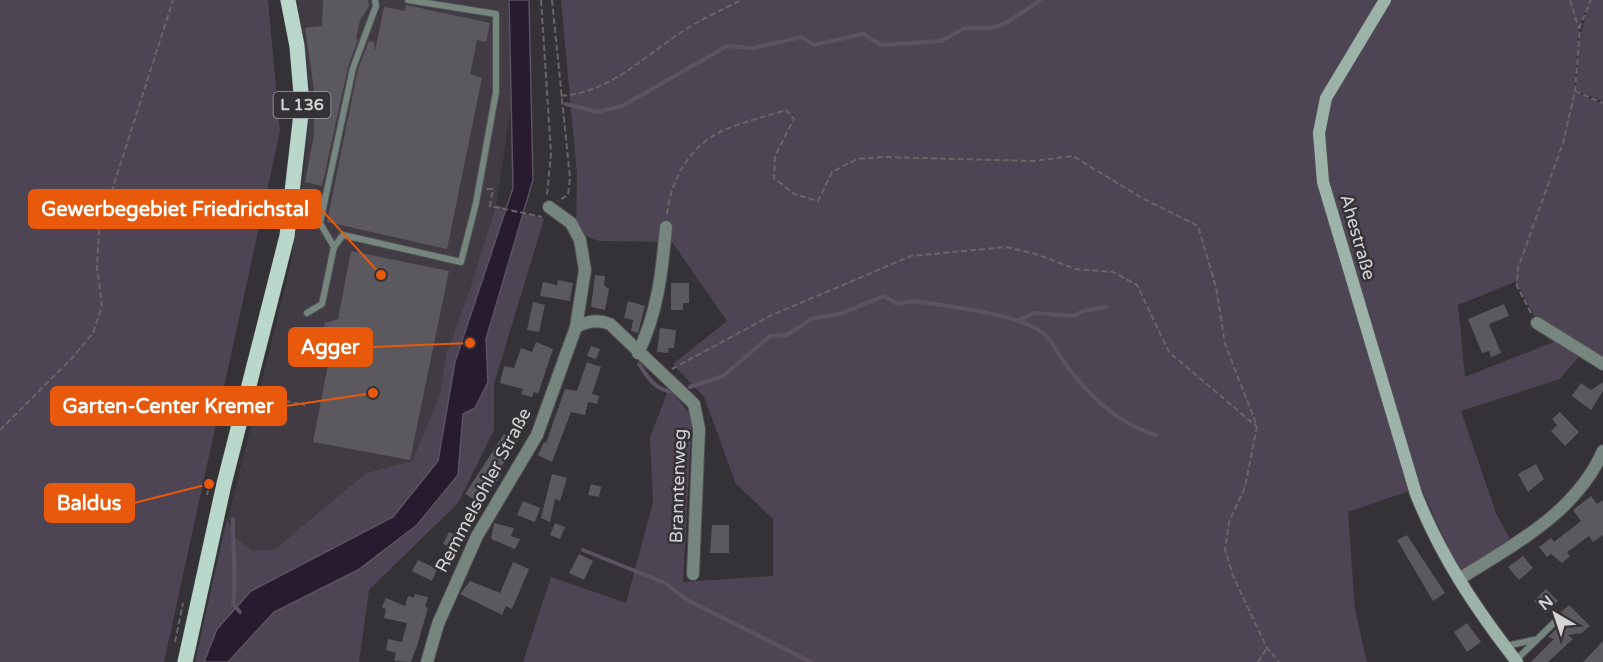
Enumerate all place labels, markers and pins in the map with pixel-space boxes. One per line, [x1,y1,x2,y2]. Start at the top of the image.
callout: Gewerbegebiet Friedrichstal [29,190,321,228]
callout: Agger [289,328,372,366]
callout: Garten-Center Kremer [51,387,286,425]
callout: Baldus [45,484,134,522]

